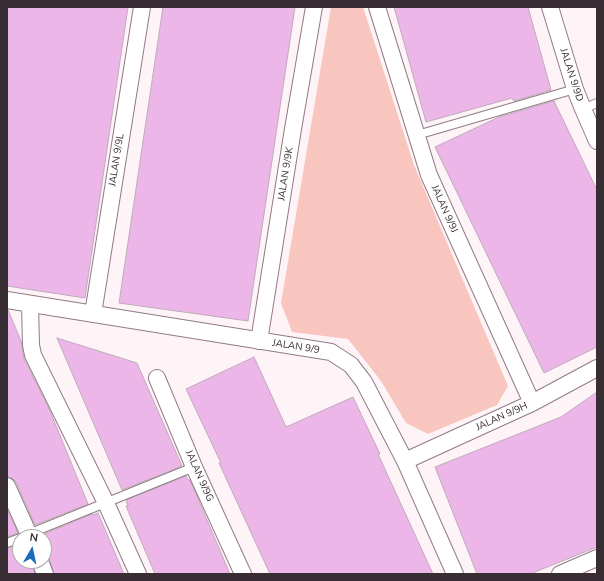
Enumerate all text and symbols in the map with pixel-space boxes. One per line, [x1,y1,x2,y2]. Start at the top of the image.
street label: JALAN 9/9D [557,47,585,103]
street label: JALAN 9/9L [107,133,127,187]
street label: JALAN 9/9K [276,146,296,202]
street label: JALAN 9/9J [428,183,460,235]
street label: JALAN 9/9 [271,337,321,357]
street label: JALAN 9/9H [474,400,530,434]
street label: JALAN 9/9G [182,448,216,504]
north arrow [12,529,52,569]
text: N [29,530,39,546]

